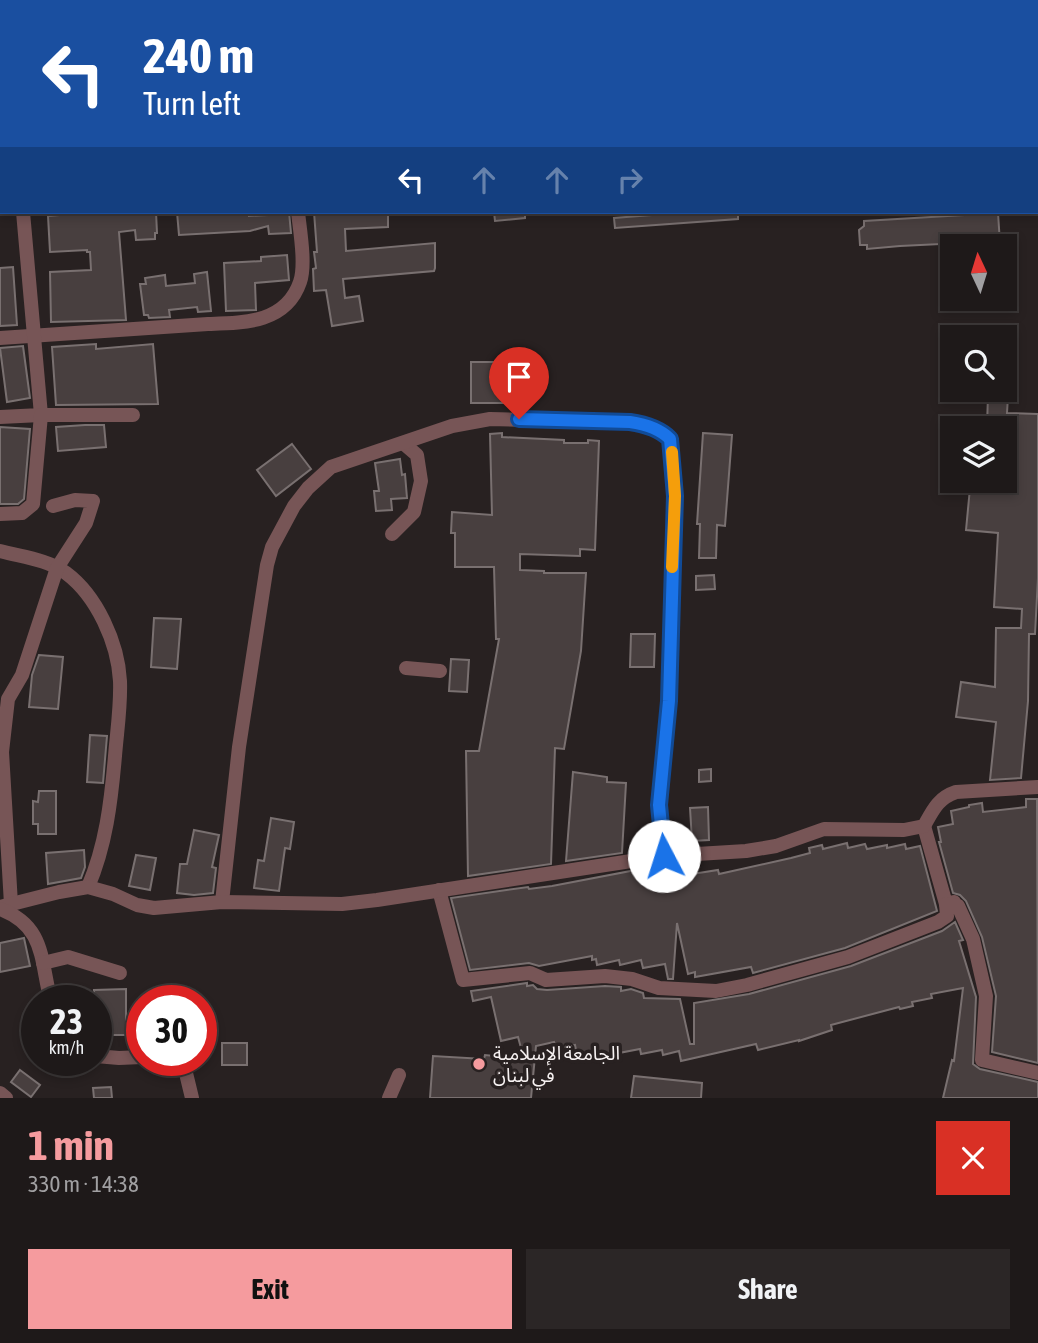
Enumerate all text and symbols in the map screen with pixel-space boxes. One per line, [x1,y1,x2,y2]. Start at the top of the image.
text: 240 m [143,27,254,83]
icon: left [28,28,119,119]
text: Turn left [143,85,241,122]
icon: left [392,161,430,199]
icon: ahead [465,161,503,199]
icon: ahead [538,161,576,199]
icon: right [611,161,649,199]
north arrow [940,234,1017,312]
map controls [940,234,1017,493]
button: search [940,325,1017,402]
pin [489,347,549,419]
icon: arrive [500,358,538,396]
button: layers [940,416,1017,493]
position arrow [627,819,701,893]
speed limit sign: 30 [126,985,217,1076]
text: 23 [50,1001,83,1041]
text: km/h [49,1037,84,1058]
place label: الجامعة الإسلامية في لبنان [493,1042,620,1090]
marker: الجامعة الإسلامية في لبنان [471,1056,487,1072]
text: 1 min [28,1121,114,1169]
button: close [936,1121,1010,1195]
text: 330 m · 14:38 [28,1171,139,1197]
button: Exit [28,1249,512,1329]
button: Share [526,1249,1010,1329]

